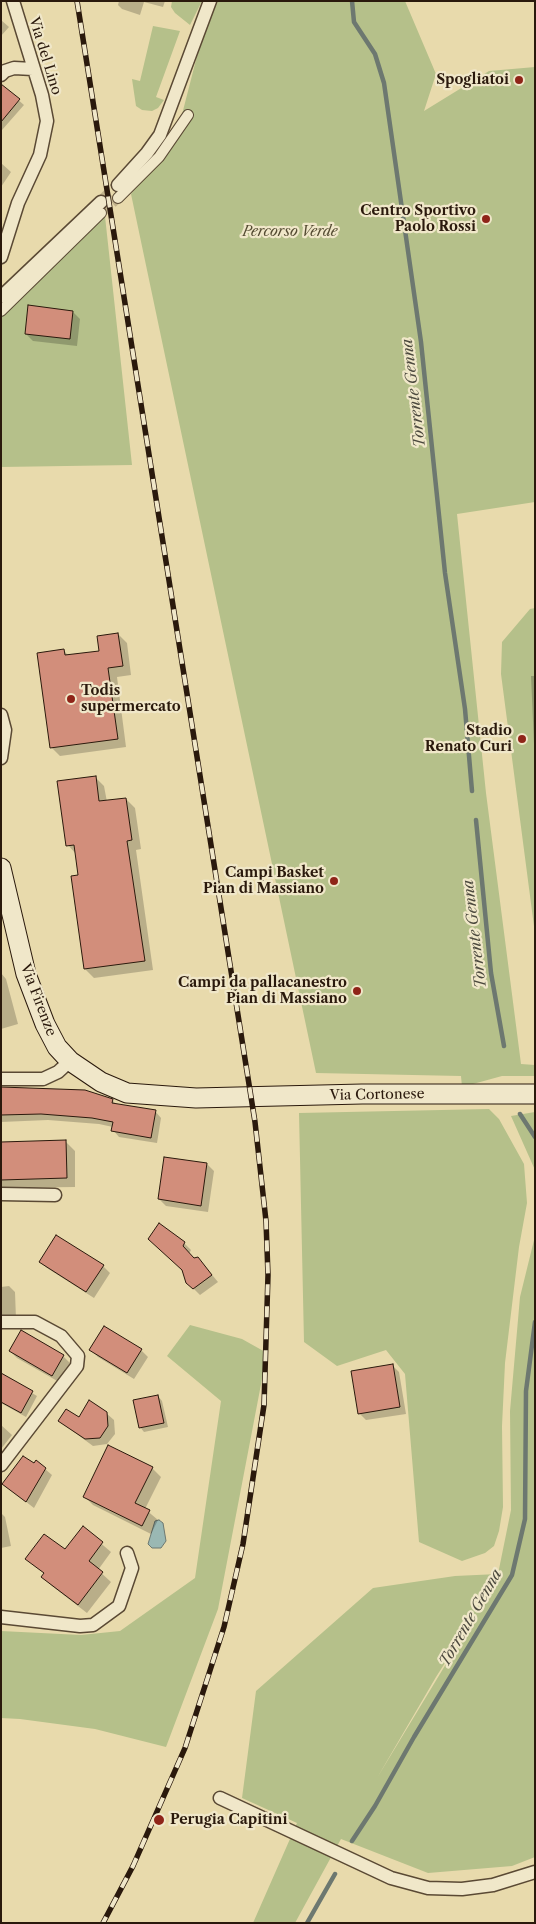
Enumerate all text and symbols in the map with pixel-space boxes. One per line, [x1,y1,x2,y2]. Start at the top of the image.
street label: Via del Lino [25,15,65,97]
place label: Spogliatoi [436,72,509,88]
marker: Spogliatoi [513,74,525,86]
place label: Centro Sportivo Paolo Rossi [360,203,476,236]
marker: Centro Sportivo Paolo Rossi [480,213,492,225]
park label: Percorso Verde [243,224,337,240]
water label: Torrente Genna [398,338,430,448]
place label: Todis supermercato [81,683,181,716]
marker: Todis supermercato [65,693,77,705]
place label: Stadio Renato Curi [425,723,512,756]
marker: Stadio Renato Curi [516,733,528,745]
place label: Campi Basket Pian di Massiano [203,865,324,898]
marker: Campi Basket Pian di Massiano [328,875,340,887]
water label: Torrente Genna [459,879,491,989]
street label: Via Firenze [17,961,59,1039]
place label: Campi da pallacanestro Pian di Massiano [178,975,347,1008]
marker: Campi da pallacanestro Pian di Massiano [351,985,363,997]
street label: Via Cortonese [329,1086,425,1104]
water label: Torrente Genna [436,1566,506,1670]
place label: Perugia Capitini [170,1812,287,1828]
marker: Perugia Capitini [152,1813,166,1827]

